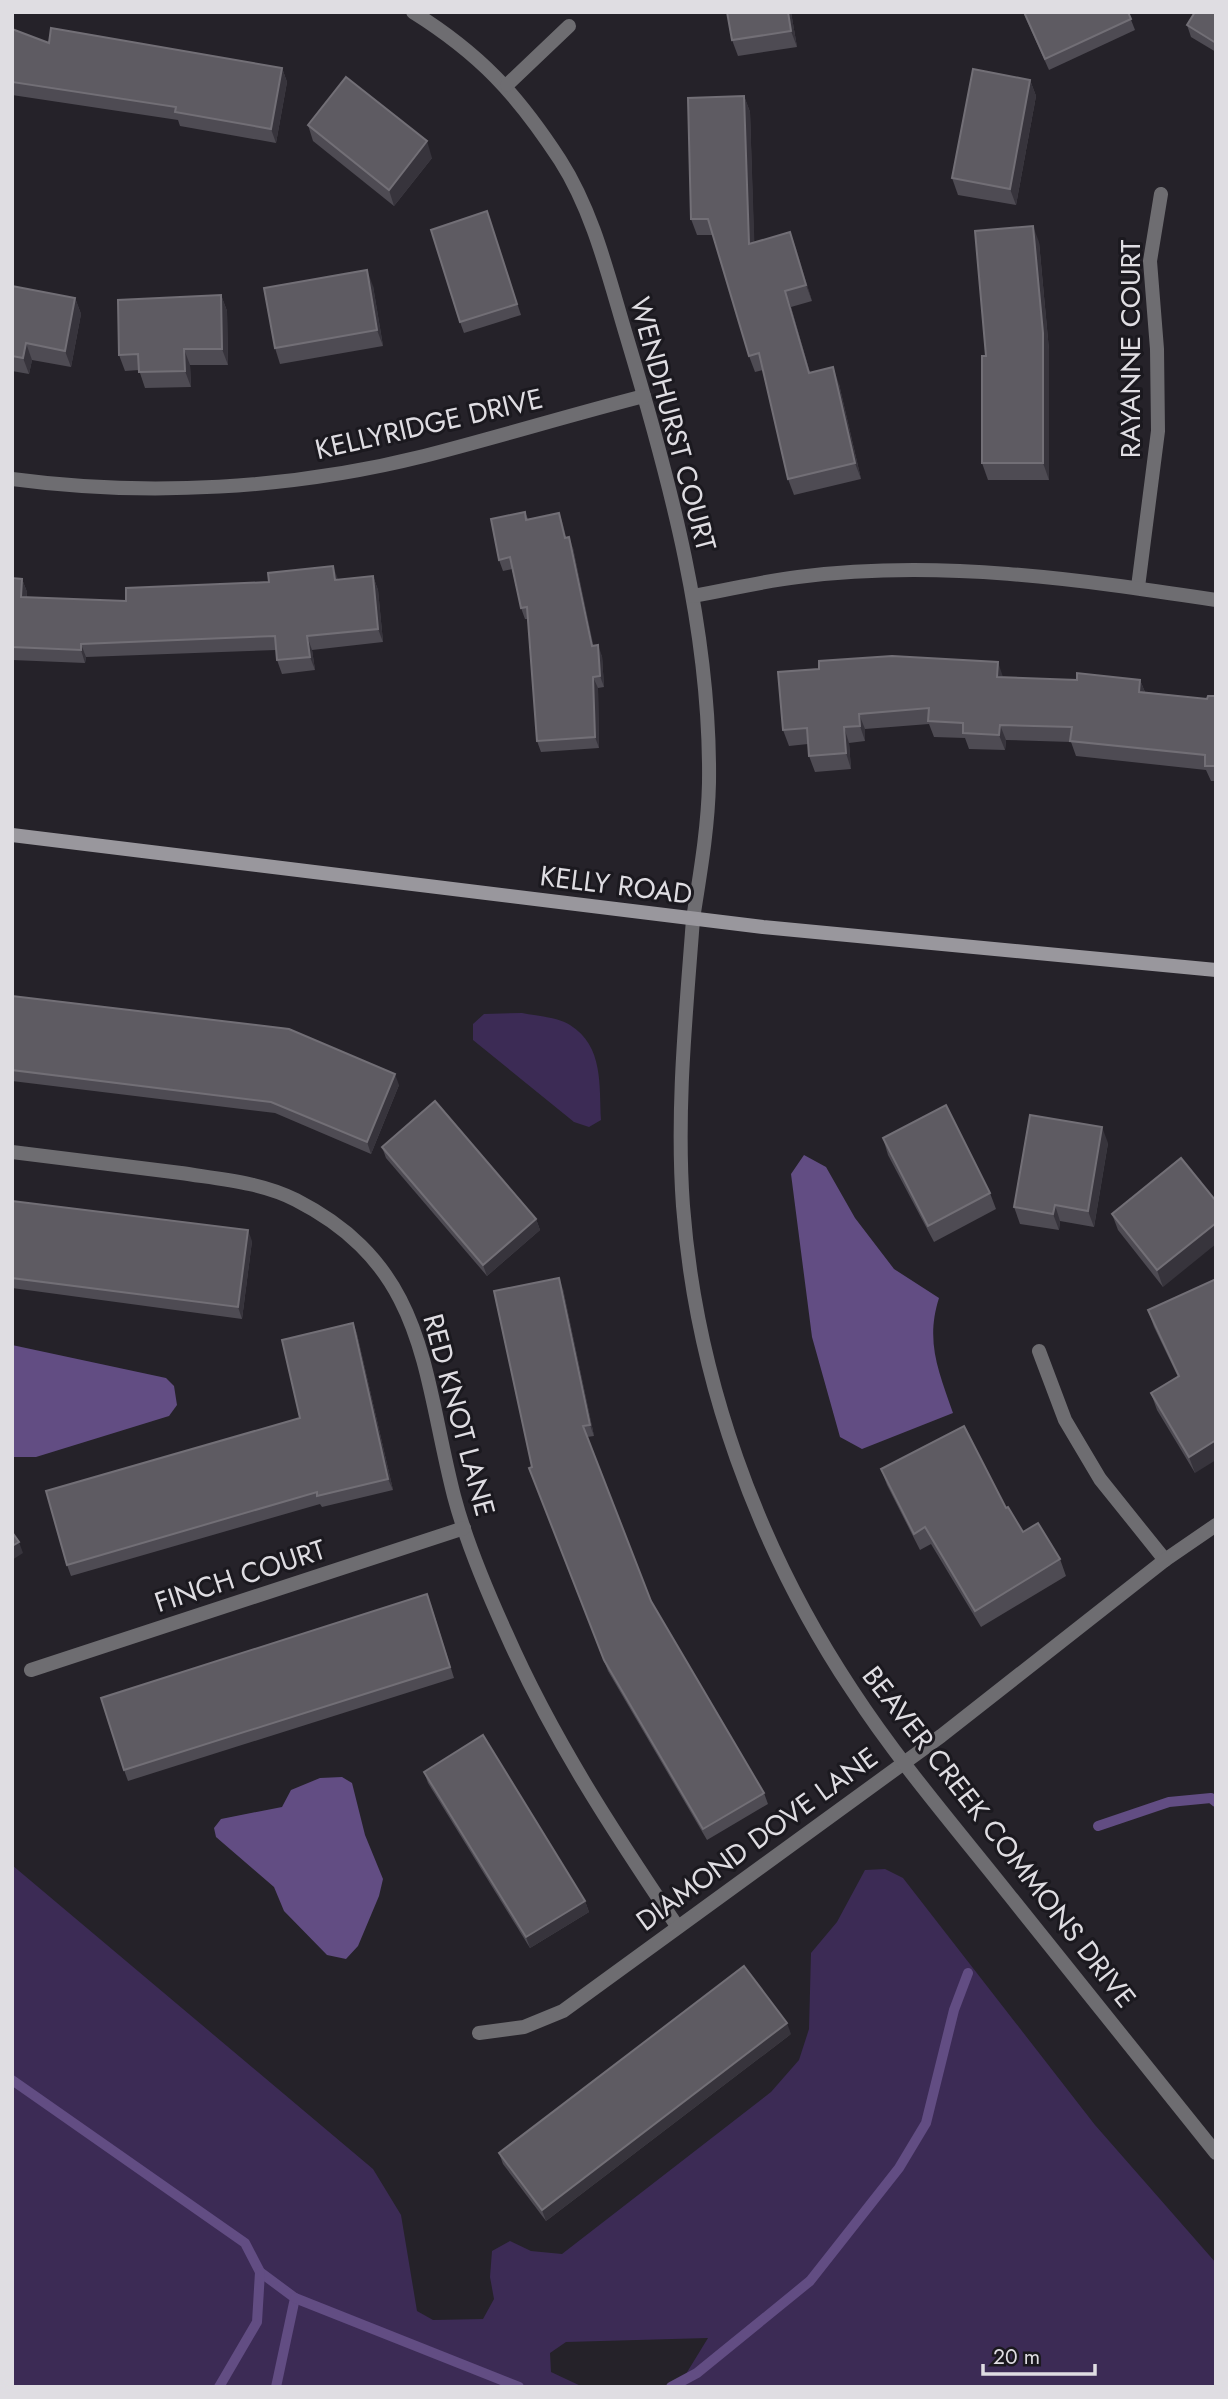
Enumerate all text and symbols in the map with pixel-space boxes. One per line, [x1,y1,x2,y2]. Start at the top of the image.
street label: RAYANNE COURT [1110,240,1151,458]
street label: WENDHURST COURT [619,292,727,556]
street label: KELLYRIDGE DRIVE [311,378,547,470]
street label: KELLY ROAD [538,855,694,915]
street label: RED KNOT LANE [412,1309,506,1521]
street label: FINCH COURT [149,1529,331,1623]
street label: BEAVER CREEK COMMONS DRIVE [852,1657,1146,2017]
street label: DIAMOND DOVE LANE [628,1737,886,1941]
scale bar [983,2332,1095,2376]
text: 20 m [993,2342,1040,2372]

